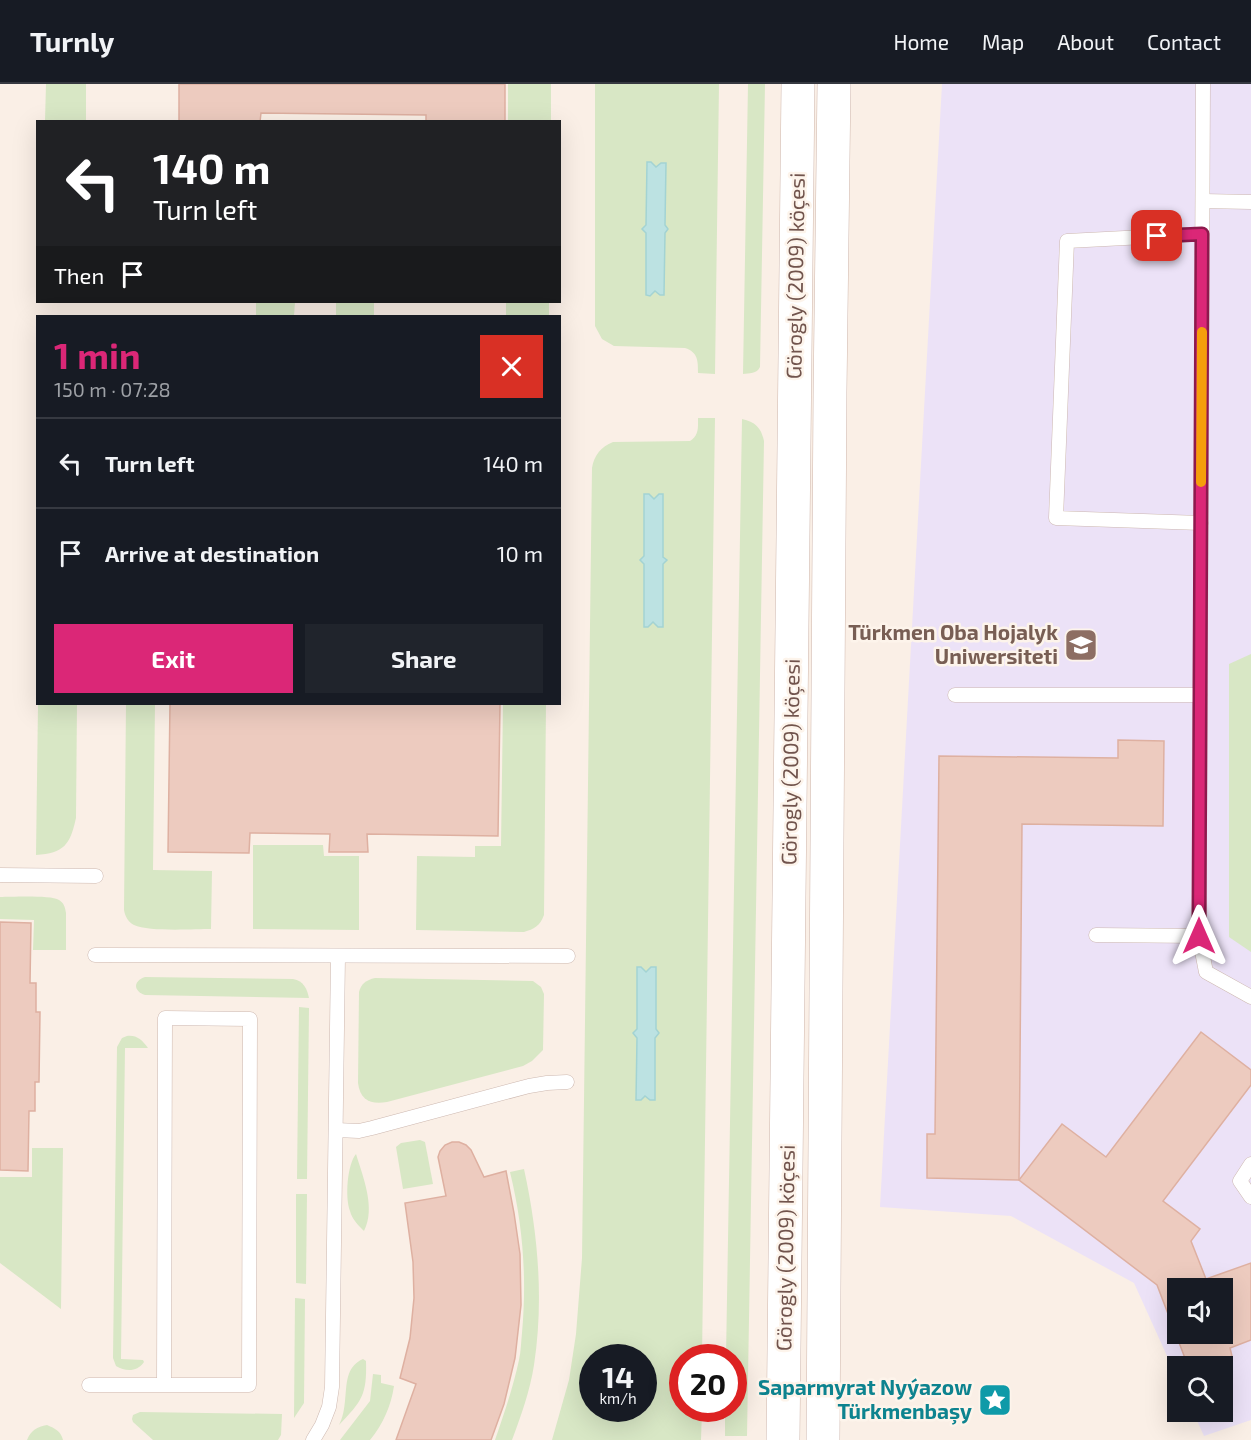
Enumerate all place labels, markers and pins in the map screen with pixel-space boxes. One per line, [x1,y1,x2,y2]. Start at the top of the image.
pin [1131,210,1182,261]
place label: Türkmen Oba Hojalyk Uniwersiteti [848,619,1058,668]
school or university icon: Türkmen Oba Hojalyk Uniwersiteti [1063,627,1099,663]
place label: Saparmyrat Nyýazow Türkmenbaşy [758,1374,972,1425]
place icon: Saparmyrat Nyýazow Türkmenbaşy [977,1382,1013,1418]

